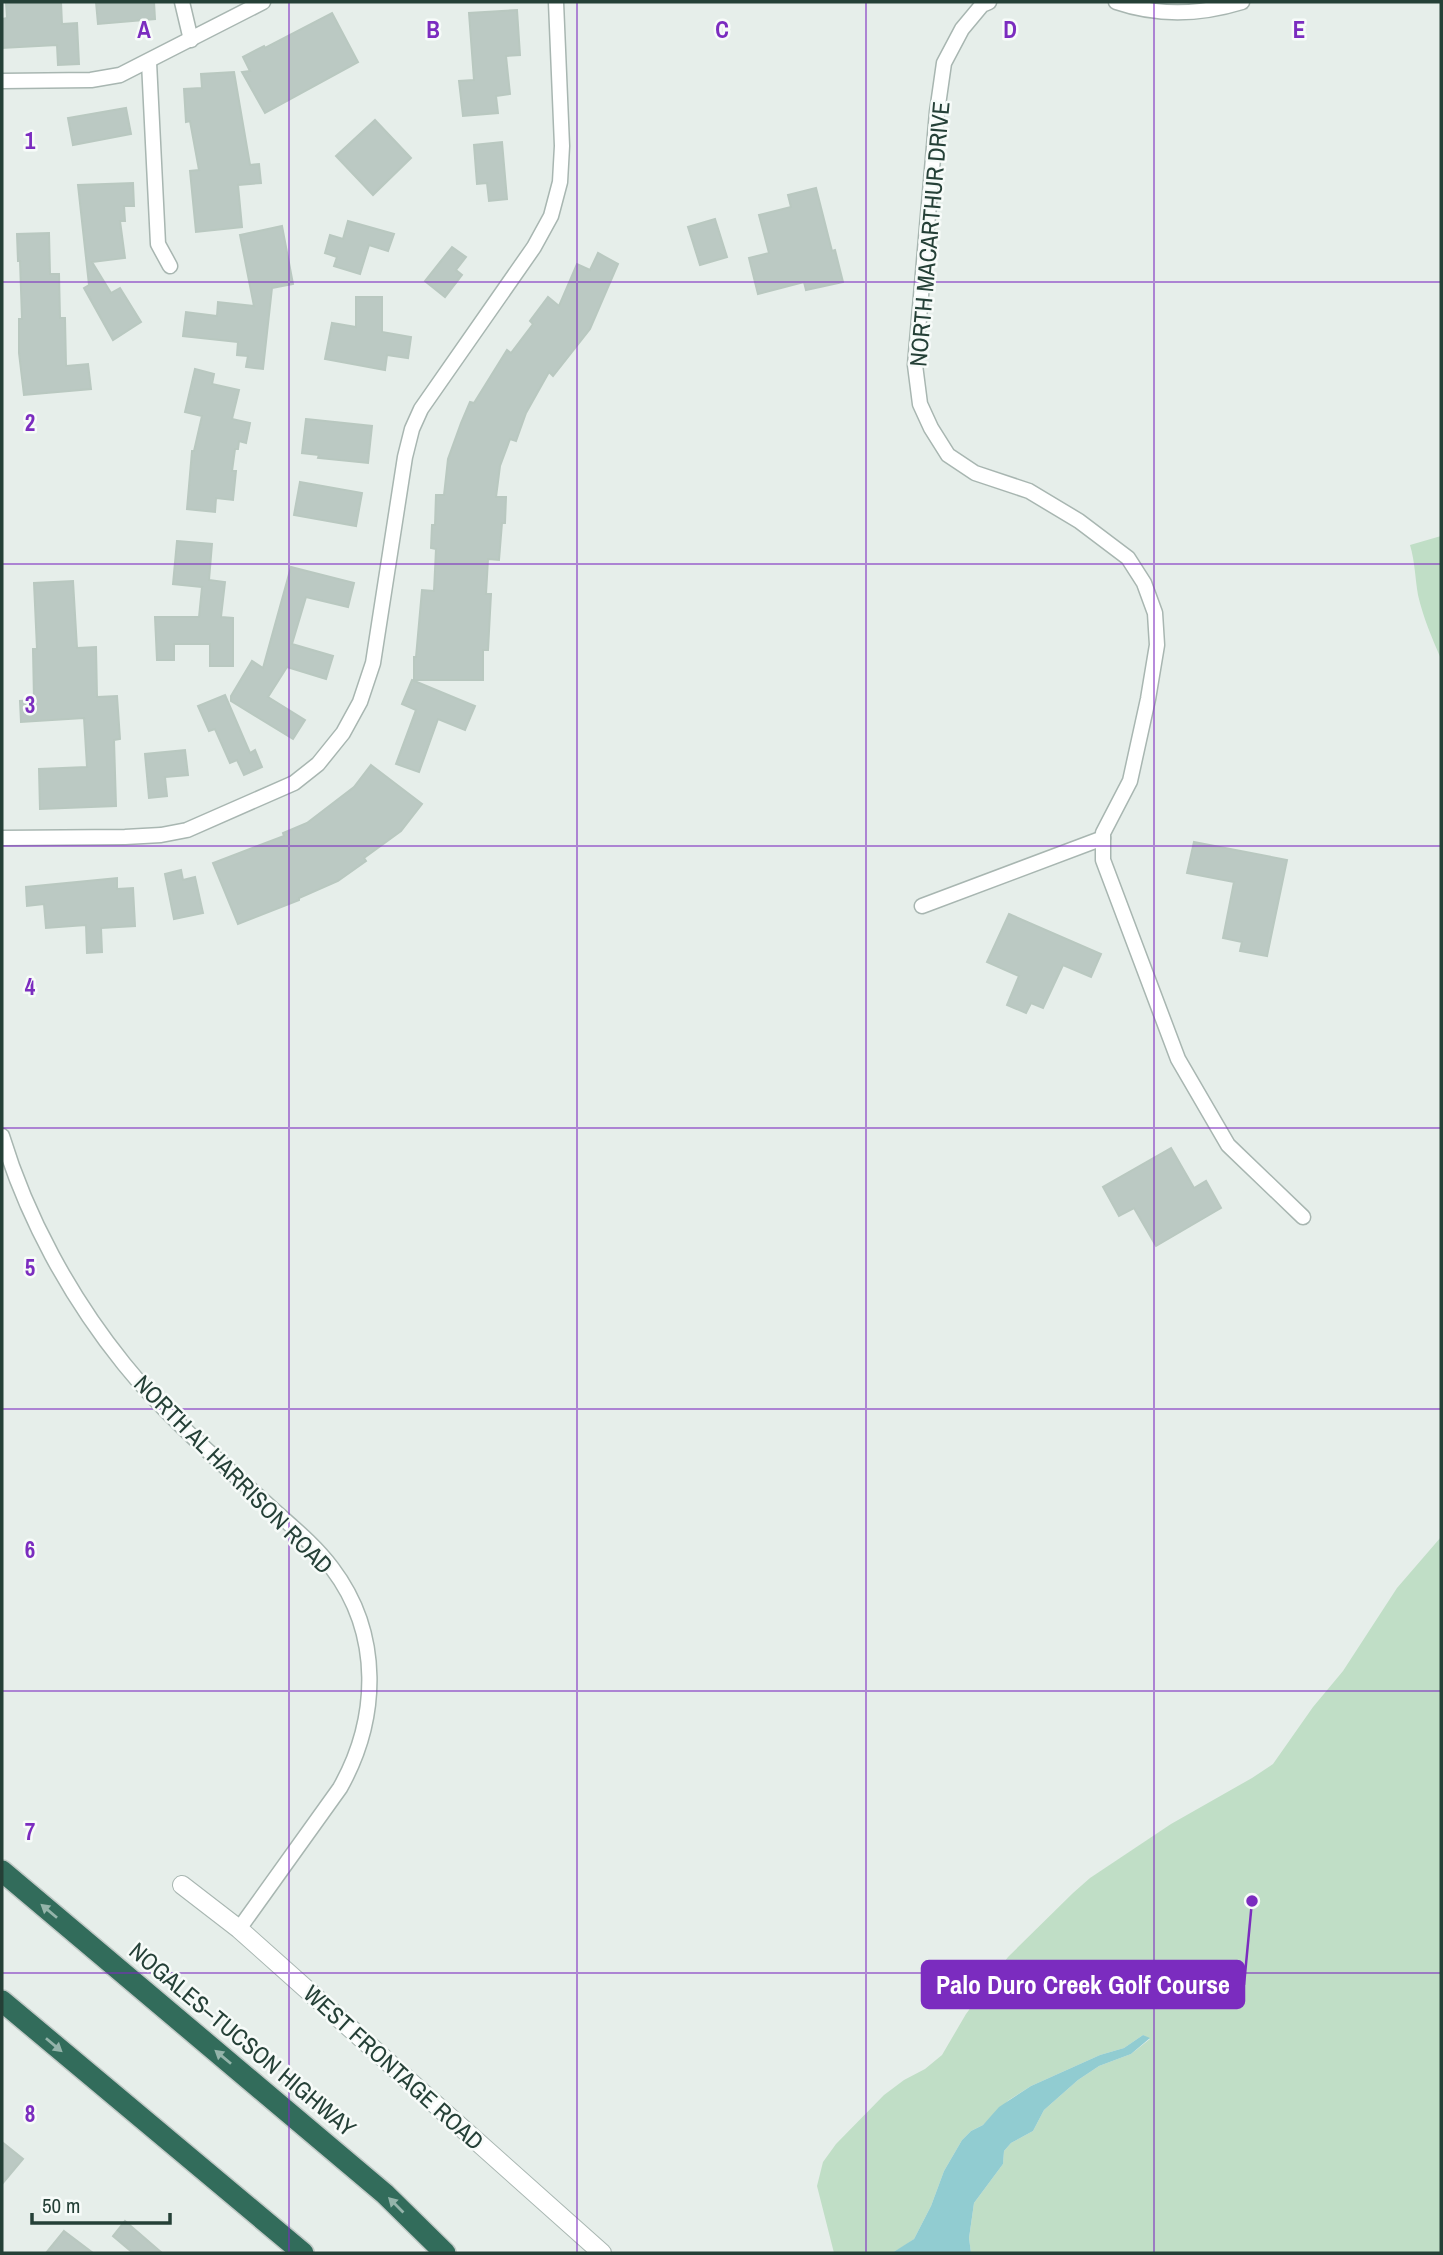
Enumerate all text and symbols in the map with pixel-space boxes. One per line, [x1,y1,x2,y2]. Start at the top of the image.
text: A [137,14,151,45]
text: B [426,14,440,45]
text: C [715,14,729,45]
text: D [1003,14,1017,45]
text: E [1293,14,1305,45]
street label: NORTH MACARTHUR DRIVE [901,100,957,368]
text: 1 [25,125,36,156]
text: 2 [25,407,35,438]
text: 3 [25,689,35,720]
text: 4 [25,971,36,1002]
text: 5 [25,1252,35,1283]
street label: NORTH AL HARRISON ROAD [128,1368,340,1580]
text: 6 [25,1534,35,1565]
text: 7 [25,1816,35,1847]
one-way arrow [41,1904,58,1919]
street label: NOGALES–TUCSON HIGHWAY [123,1935,363,2143]
callout: Palo Duro Creek Golf Course [922,1961,1244,2008]
text: Palo Duro Creek Golf Course [936,1967,1230,2002]
street label: WEST FRONTAGE ROAD [297,1977,491,2157]
one-way arrow [46,2037,63,2052]
one-way arrow [215,2050,233,2065]
text: 8 [25,2098,35,2129]
scale bar [32,2182,170,2226]
text: 50 m [42,2191,80,2220]
one-way arrow [389,2197,405,2214]

